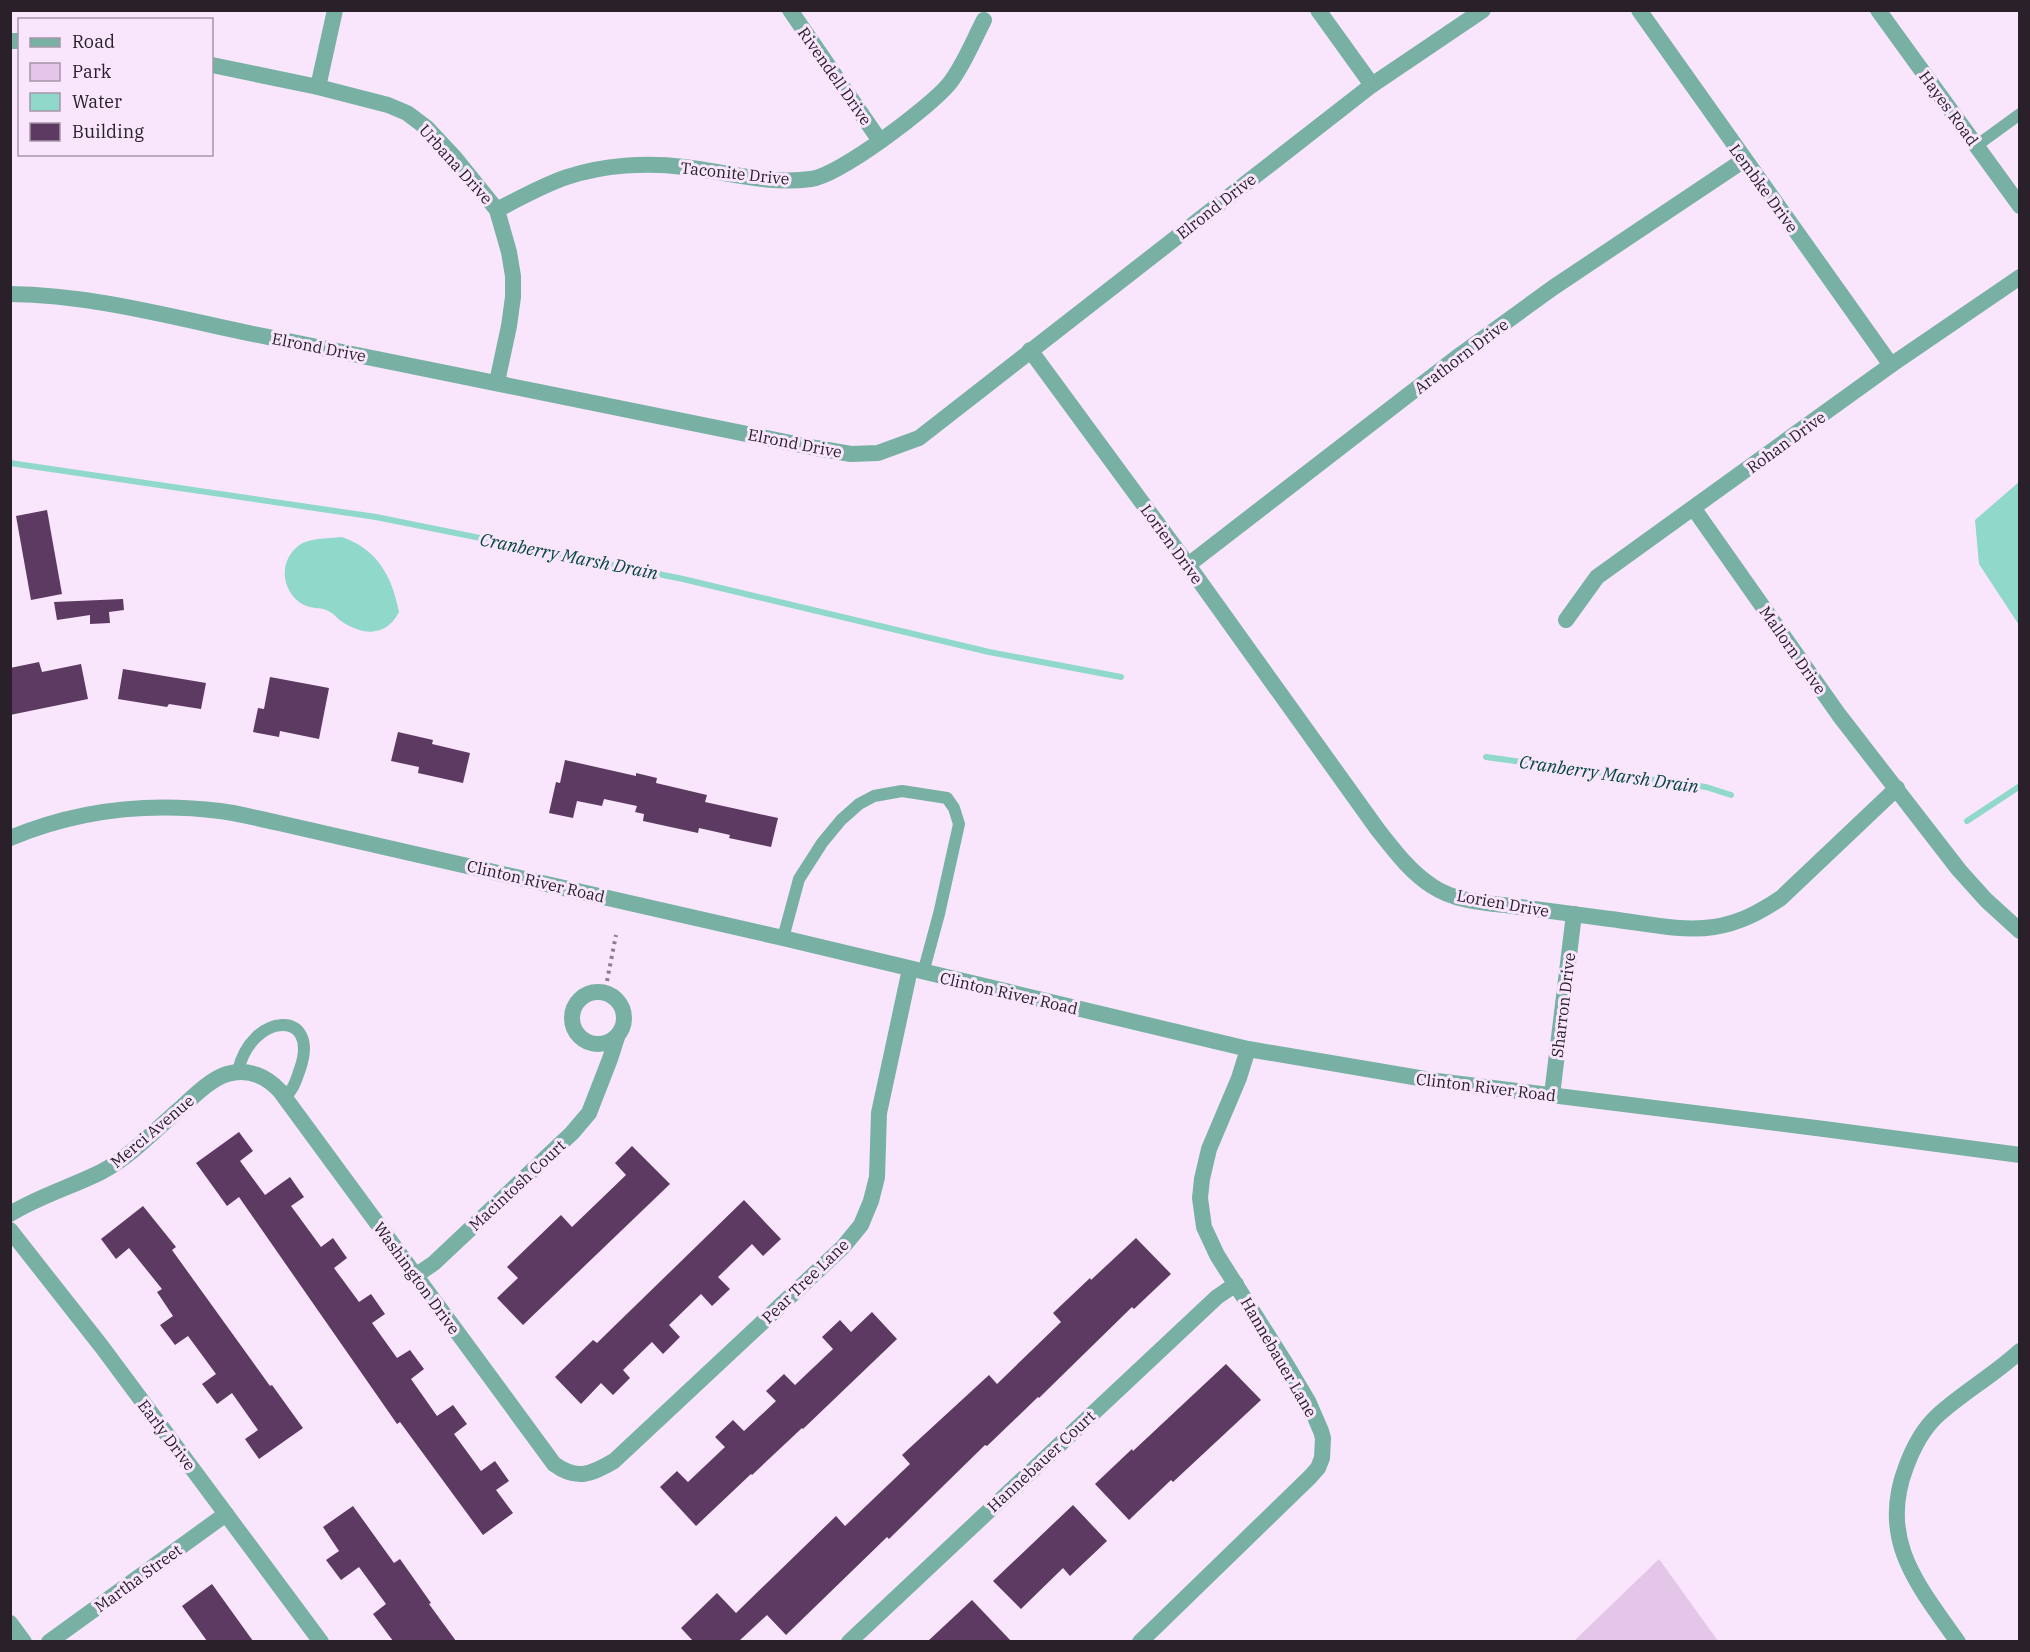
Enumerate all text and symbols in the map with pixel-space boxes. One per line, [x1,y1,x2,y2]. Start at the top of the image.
legend [18,18,213,156]
street label: Rivendell Drive [794,23,876,129]
text: Road [72,30,115,53]
text: Park [72,60,112,83]
street label: Hayes Road [1915,67,1983,150]
text: Water [72,90,122,113]
text: Building [72,120,144,143]
street label: Urbana Drive [415,120,497,208]
street label: Lembke Drive [1725,140,1803,236]
street label: Taconite Drive [680,157,790,189]
street label: Elrond Drive [1172,169,1260,243]
street label: Arathorn Drive [1410,314,1512,398]
street label: Elrond Drive [270,328,368,366]
street label: Rohan Drive [1743,407,1829,477]
street label: Elrond Drive [746,424,844,462]
street label: Lorien Drive [1136,500,1208,588]
water label: Cranberry Marsh Drain [478,527,661,585]
street label: Mallorn Drive [1755,602,1831,698]
water label: Cranberry Marsh Drain [1518,750,1701,798]
street label: Clinton River Road [465,855,607,907]
street label: Lorien Drive [1455,885,1551,921]
street label: Sharron Drive [1547,951,1579,1059]
street label: Clinton River Road [938,967,1080,1019]
street label: Clinton River Road [1415,1068,1557,1106]
street label: Merci Avenue [106,1090,198,1172]
street label: Macintosh Court [465,1135,570,1235]
street label: Washington Drive [370,1218,464,1338]
street label: Pear Tree Lane [757,1235,853,1327]
street label: Hannebauer Lane [1237,1294,1321,1420]
street label: Early Drive [134,1396,200,1474]
street label: Hannebauer Court [983,1406,1099,1516]
street label: Martha Street [90,1539,186,1616]

